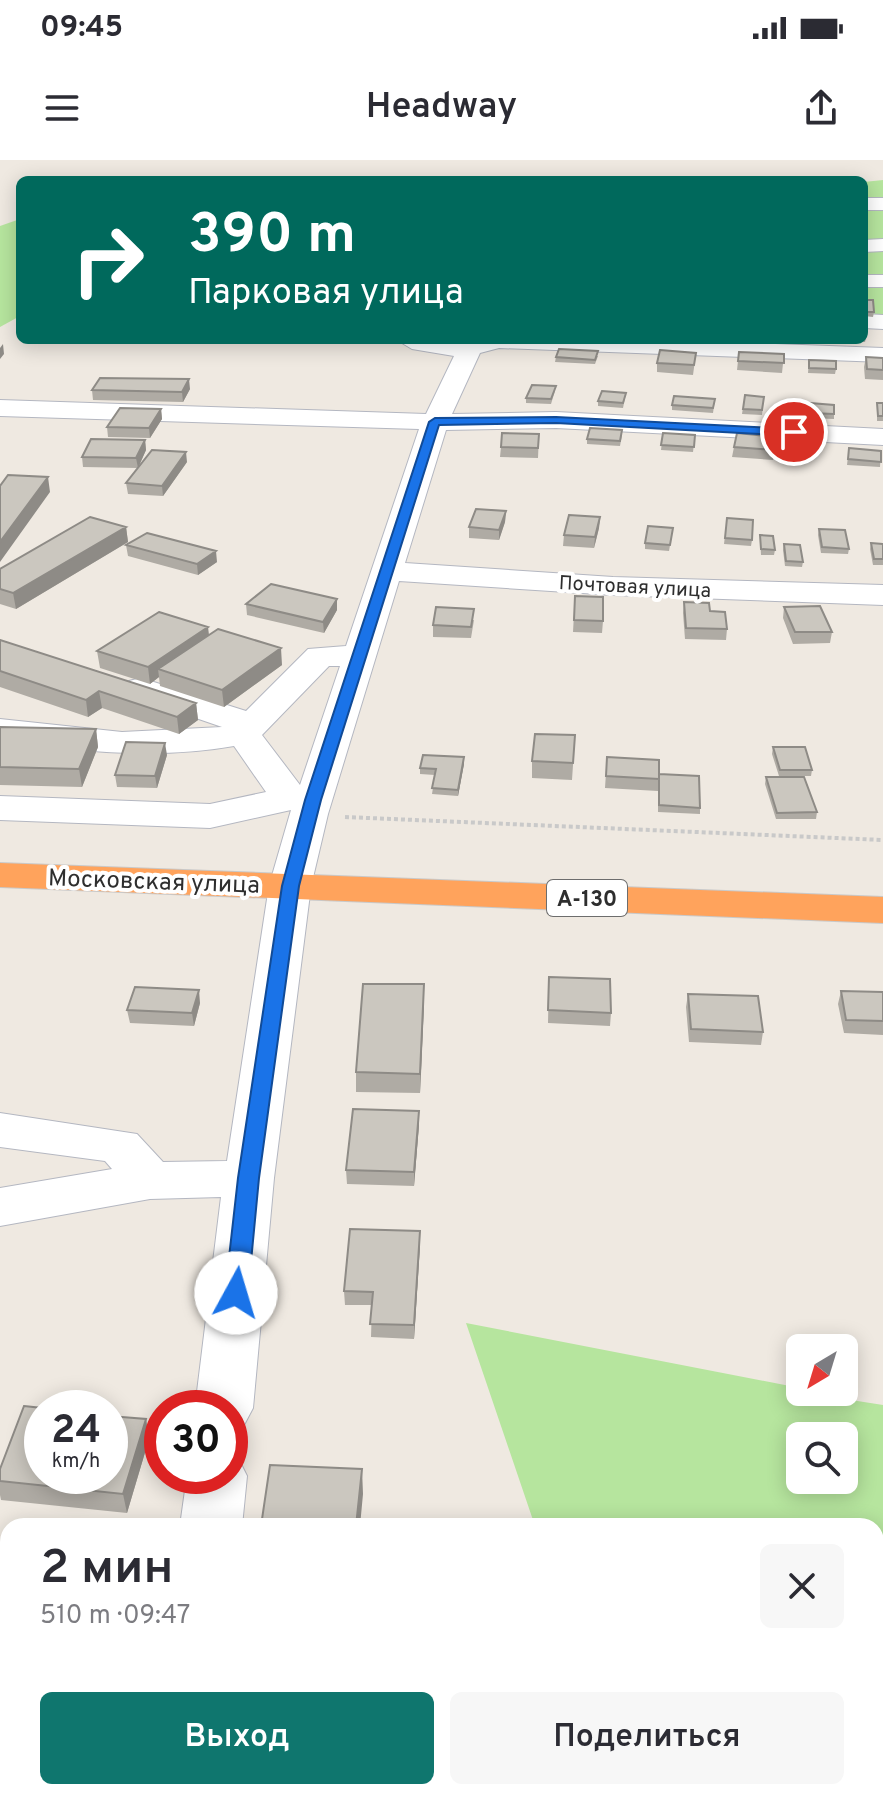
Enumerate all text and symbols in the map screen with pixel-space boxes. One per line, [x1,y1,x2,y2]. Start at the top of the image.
text: 09:45 [40,10,123,47]
text: Headway [366,85,517,131]
icon: menu [40,86,84,130]
icon: share [799,86,843,130]
text: 390 m [188,202,356,272]
icon: right [56,208,160,312]
text: Парковая улица [188,271,464,317]
pin [760,398,828,466]
icon: arrive [772,410,816,454]
street label: Почтовая улица [558,571,712,605]
street label: Московская улица [47,864,260,902]
road number: А-130 [547,880,627,916]
position arrow [194,1251,278,1335]
north arrow [786,1334,858,1406]
map controls [786,1334,858,1494]
speed limit sign: 30 [144,1390,248,1494]
text: 24 [51,1407,101,1457]
button: search [786,1422,858,1494]
text: km/h [52,1449,100,1475]
text: 2 мин [40,1540,173,1600]
button: close [760,1544,844,1628]
text: 510 m · 09:47 [40,1600,190,1633]
button: Выход [40,1692,434,1784]
button: Поделиться [450,1692,844,1784]

